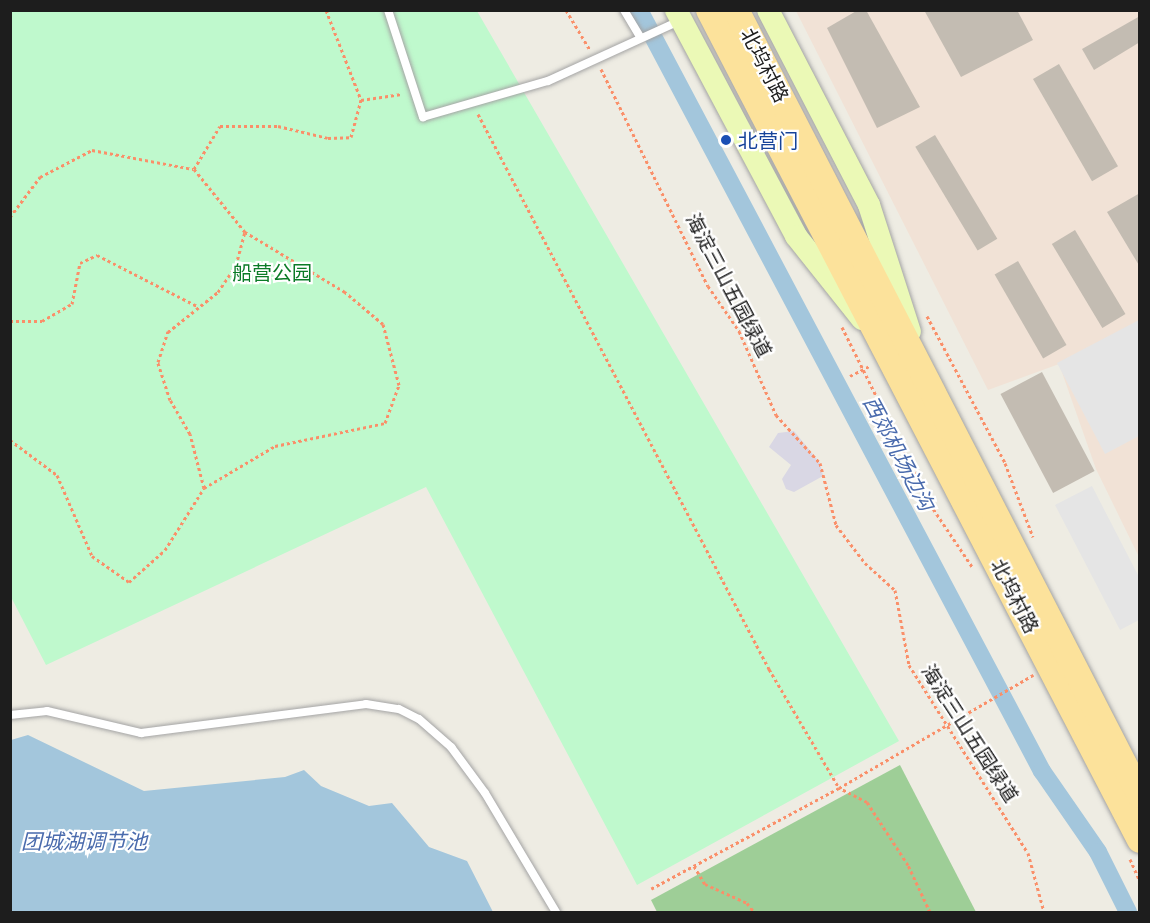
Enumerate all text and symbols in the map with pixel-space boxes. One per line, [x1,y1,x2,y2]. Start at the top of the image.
street label: 北坞村路 [736,24,794,106]
place label: 北营门 [738,128,798,152]
marker: 北营门 [719,133,733,147]
street label: 海淀三山五园绿道 [681,209,777,361]
park label: 船营公园 [232,260,312,284]
water label: 西郊机场边沟 [858,391,940,515]
street label: 北坞村路 [986,555,1044,637]
street label: 海淀三山五园绿道 [916,659,1024,807]
water label: 团城湖调节池 [21,828,147,854]

